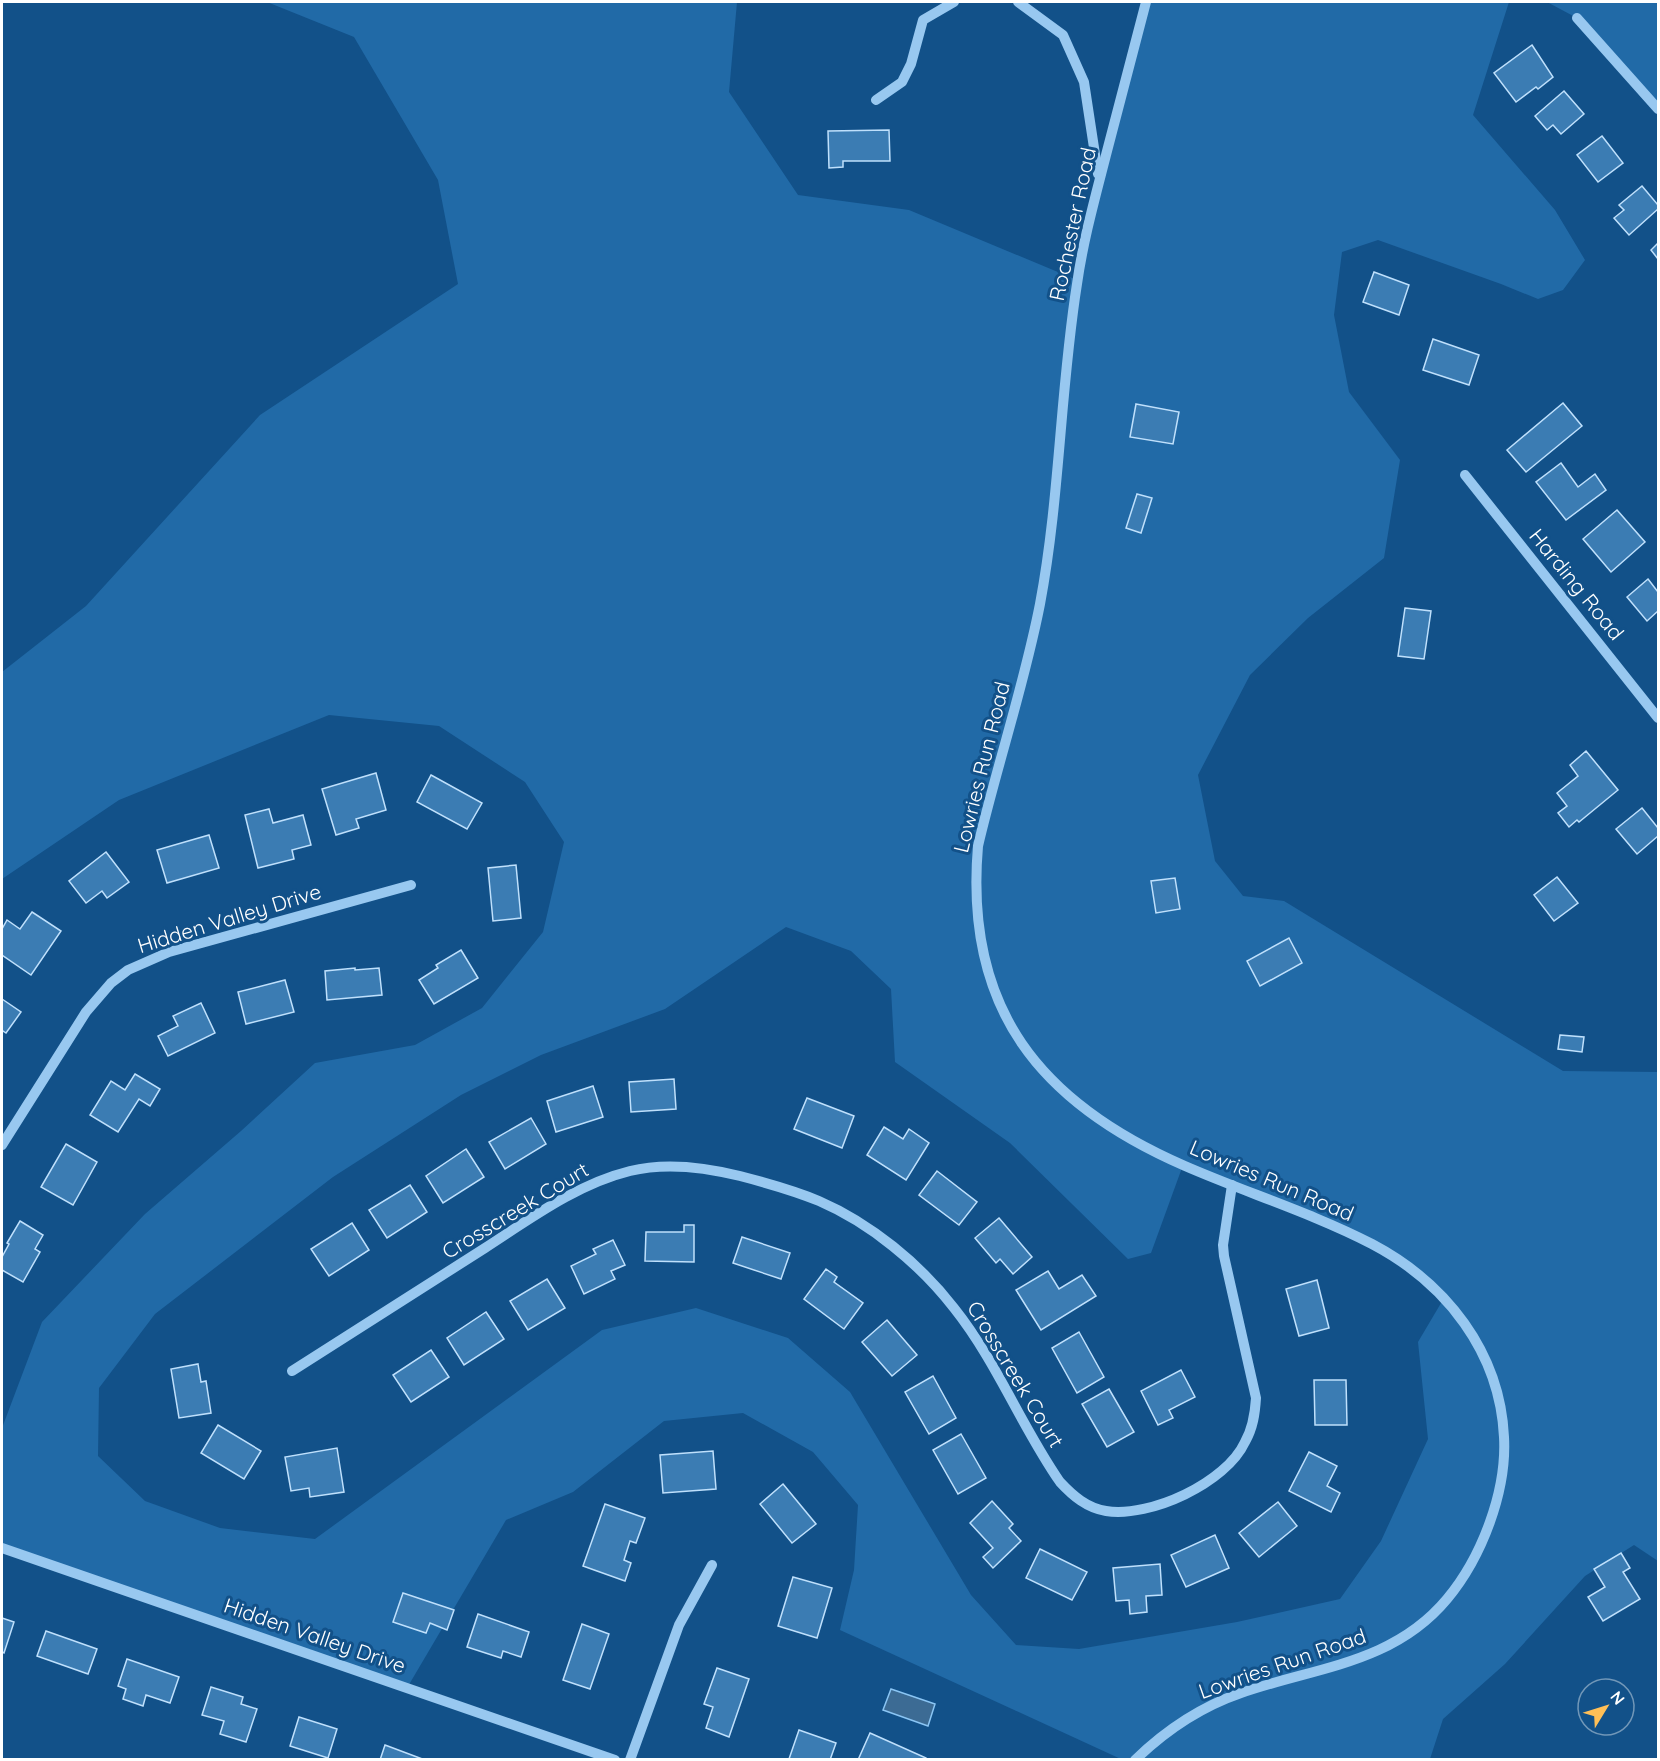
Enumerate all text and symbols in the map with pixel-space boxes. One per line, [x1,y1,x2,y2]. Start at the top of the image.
street label: Rochester Road [1043,145,1101,303]
street label: Harding Road [1524,523,1630,645]
street label: Lowries Run Road [947,679,1015,855]
street label: Hidden Valley Drive [134,878,324,958]
street label: Lowries Run Road [1186,1134,1358,1226]
street label: Crosscreek Court [437,1156,593,1264]
street label: Crosscreek Court [962,1296,1070,1452]
street label: Hidden Valley Drive [221,1592,409,1678]
street label: Lowries Run Road [1195,1622,1369,1704]
north arrow [1576,1677,1636,1737]
text: N [1606,1687,1629,1709]

